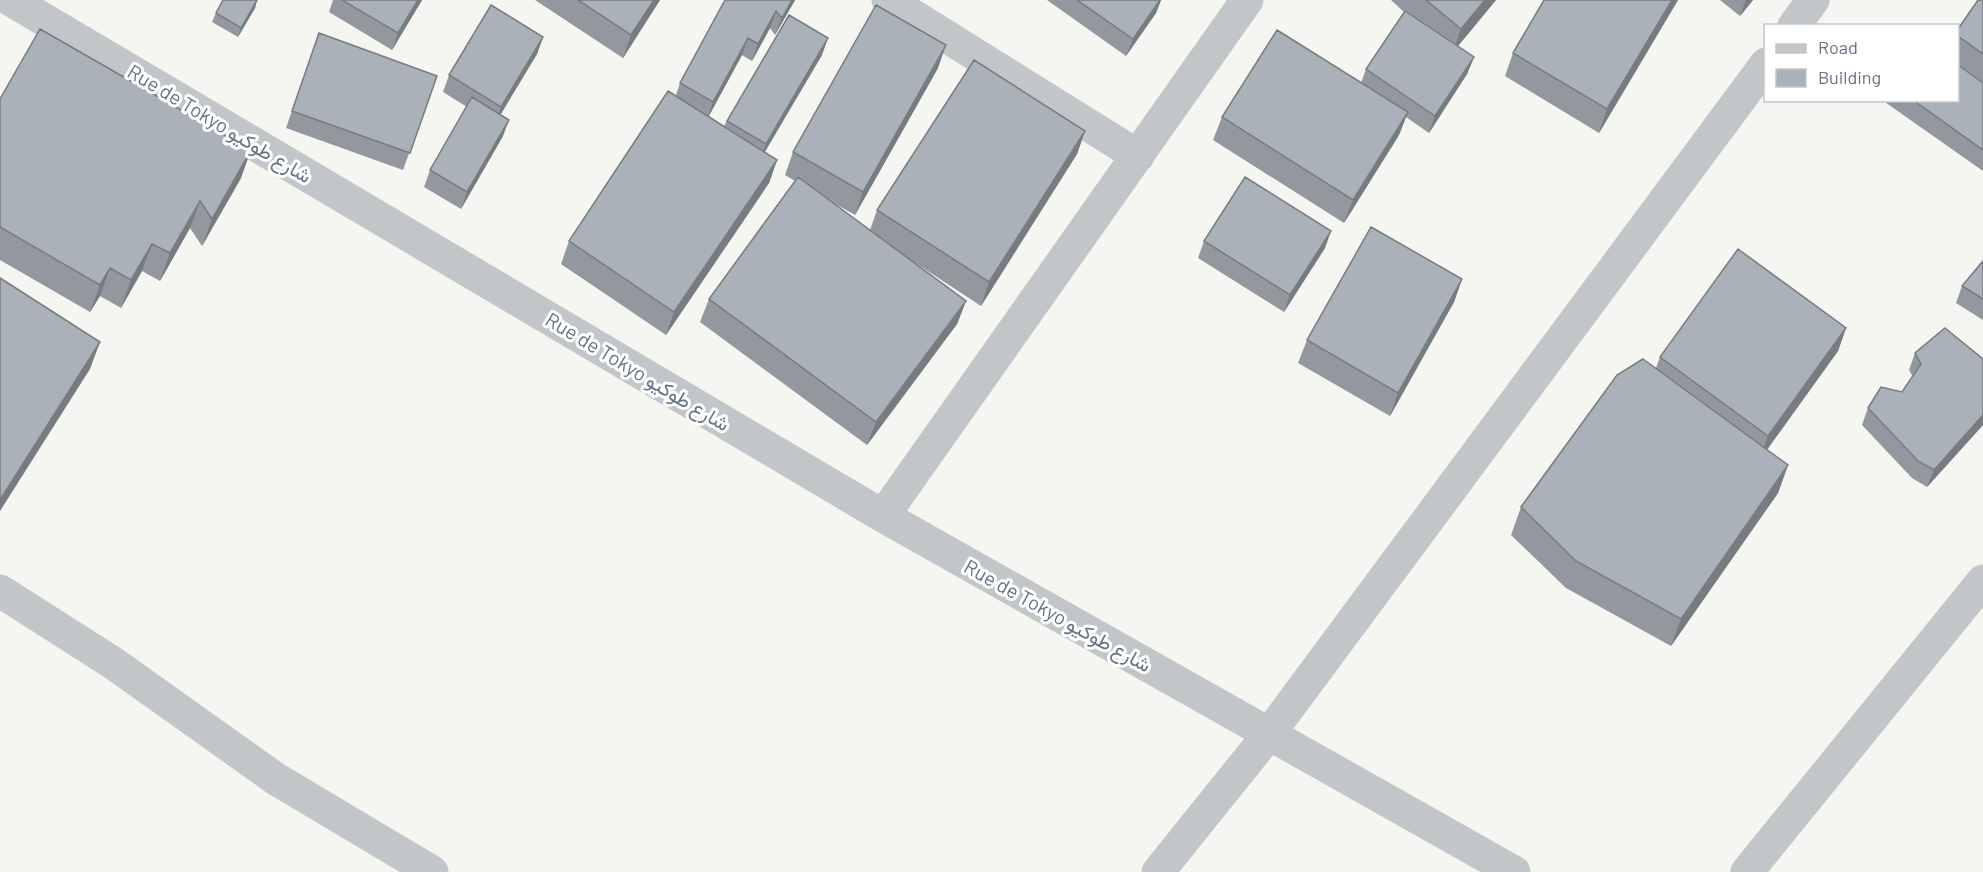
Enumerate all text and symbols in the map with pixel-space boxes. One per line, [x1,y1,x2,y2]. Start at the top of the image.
legend [1764,24,1959,102]
text: Road [1818,36,1858,58]
street label: Rue de Tokyo شارع طوكيو [122,59,316,190]
text: Building [1818,66,1881,88]
street label: Rue de Tokyo شارع طوكيو [540,307,734,438]
street label: Rue de Tokyo شارع طوكيو [959,554,1156,679]

